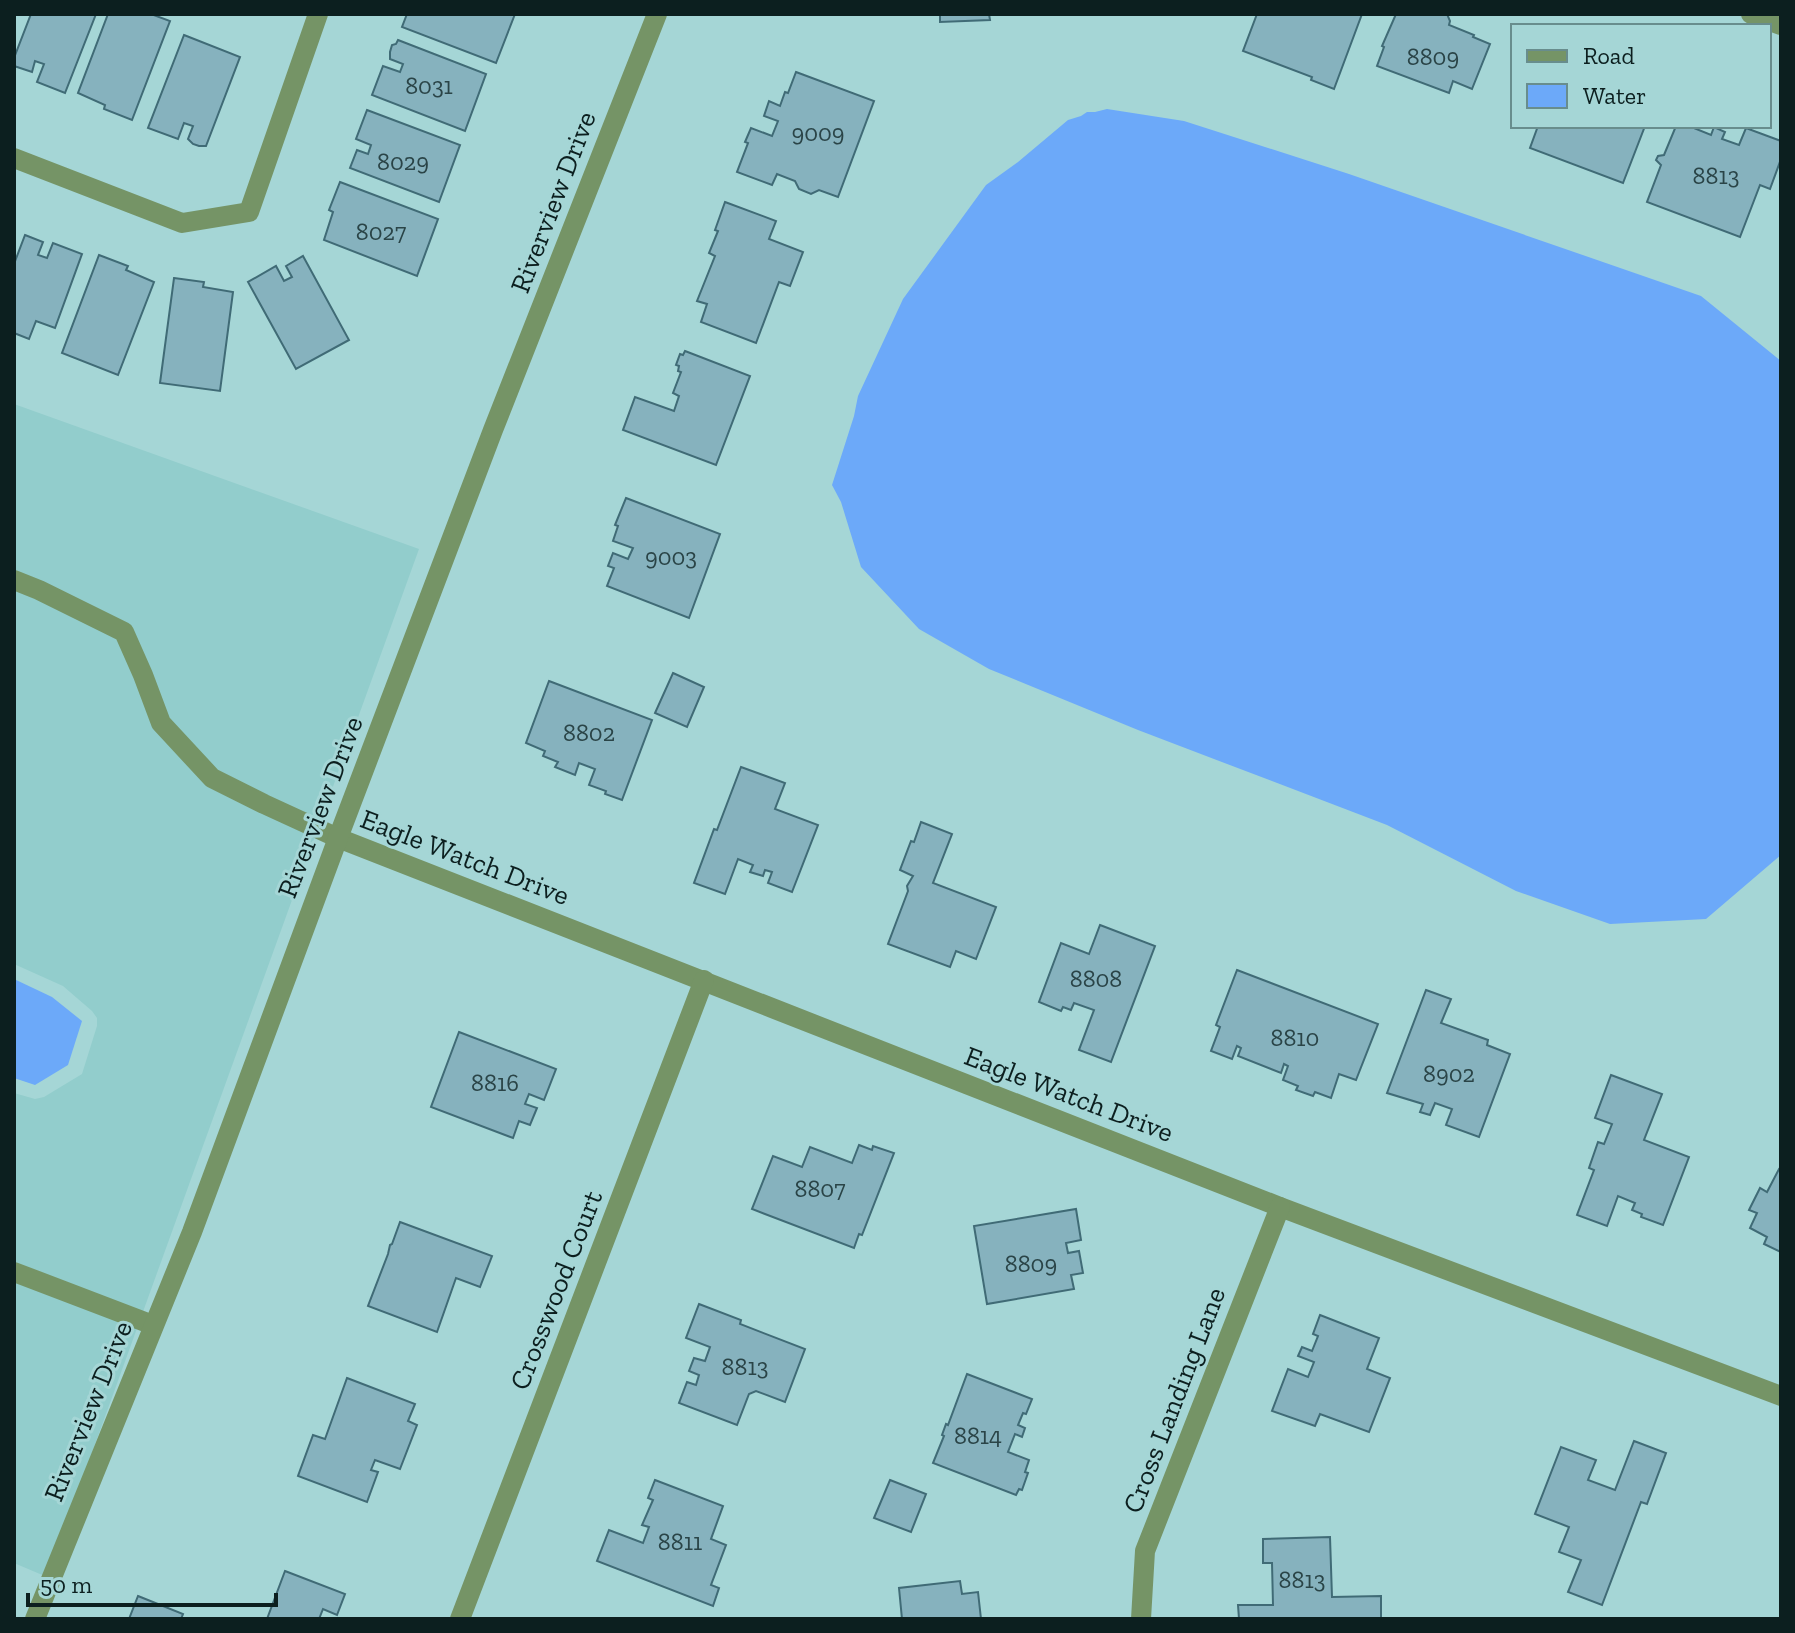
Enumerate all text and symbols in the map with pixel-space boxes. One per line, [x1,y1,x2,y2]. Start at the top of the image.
legend [1511,24,1771,128]
text: Road [1583,41,1635,70]
house number: 8809 [1407,42,1459,71]
house number: 8031 [405,71,453,100]
text: Water [1583,81,1646,110]
street label: Riverview Drive [503,107,603,297]
house number: 9009 [791,118,845,147]
house number: 8029 [377,147,429,176]
house number: 8813 [1693,161,1739,190]
house number: 8027 [356,217,406,246]
house number: 9003 [645,542,697,571]
street label: Riverview Drive [270,712,370,902]
house number: 8802 [563,718,615,747]
street label: Eagle Watch Drive [356,802,574,912]
house number: 8808 [1070,964,1122,993]
house number: 8810 [1271,1023,1319,1052]
street label: Eagle Watch Drive [960,1039,1178,1149]
house number: 8902 [1423,1059,1475,1088]
house number: 8816 [471,1068,519,1097]
house number: 8807 [795,1174,845,1203]
street label: Crosswood Court [503,1185,609,1394]
house number: 8809 [1005,1249,1057,1278]
street label: Cross Landing Lane [1116,1283,1232,1517]
street label: Riverview Drive [37,1316,139,1506]
house number: 8813 [722,1352,768,1381]
house number: 8814 [954,1421,1002,1450]
house number: 8811 [658,1527,702,1556]
scale bar [28,1557,276,1607]
house number: 8813 [1279,1565,1325,1594]
text: 50 m [40,1570,93,1599]

